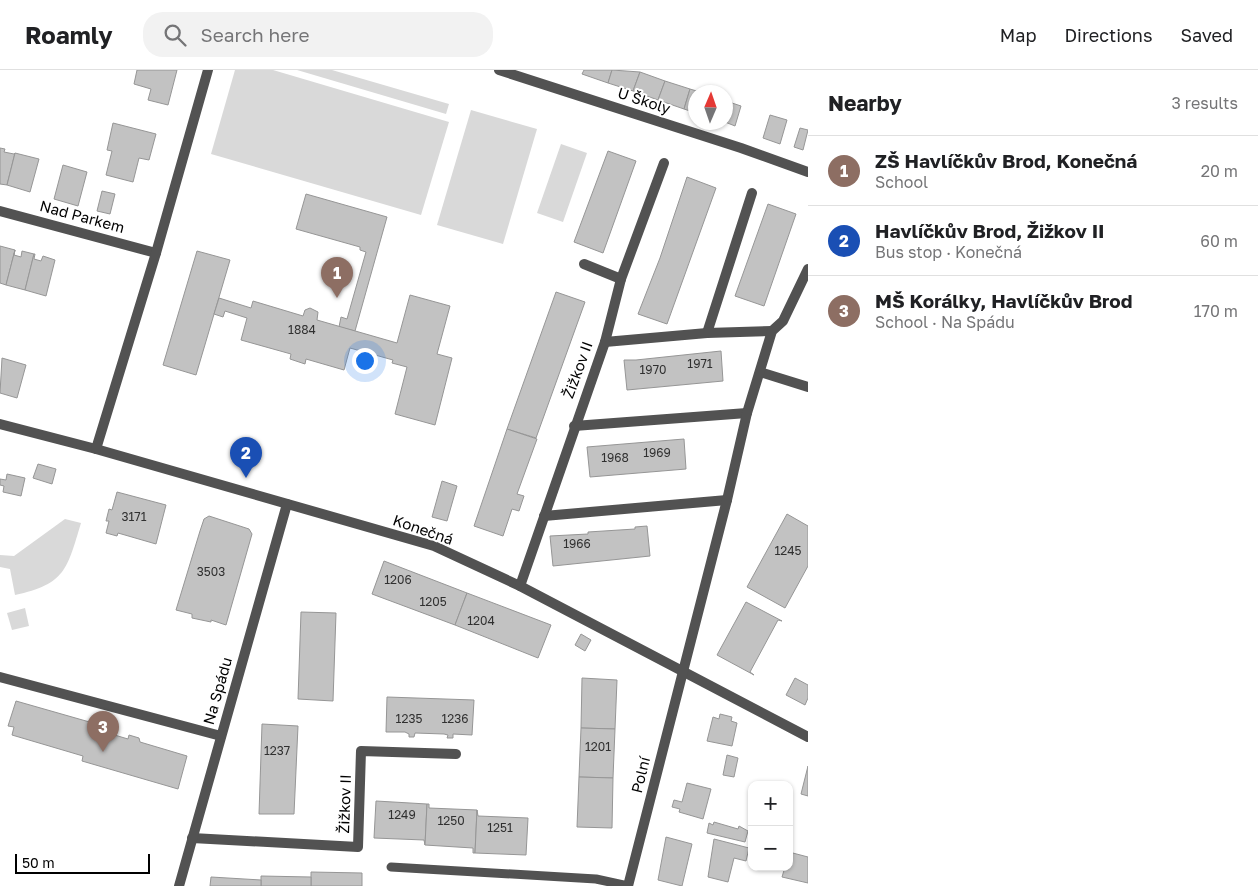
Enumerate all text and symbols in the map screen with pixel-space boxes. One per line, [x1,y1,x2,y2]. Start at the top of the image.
search box [143,12,493,57]
text: Roamly [25,20,113,49]
icon: search [161,21,189,49]
text: Search here [201,23,309,46]
text: Map [1000,24,1036,46]
text: Directions [1064,24,1152,46]
text: Saved [1180,24,1233,46]
street label: U Školy [616,83,674,117]
north arrow [688,85,733,130]
text: Nearby [828,90,902,116]
text: 3 results [1171,93,1238,113]
text: ZŠ Havlíčkův Brod, Konečná [875,149,1137,172]
text: 1 [840,161,848,181]
text: 20 m [1201,161,1238,181]
text: School [875,172,928,192]
street label: Nad Parkem [38,196,127,236]
text: Havlíčkův Brod, Žižkov II [875,219,1105,242]
text: 2 [839,231,849,251]
text: 60 m [1200,231,1238,251]
text: Bus stop · Konečná [875,242,1022,262]
pin: 1 [321,257,353,298]
text: MŠ Korálky, Havlíčkův Brod [875,289,1132,312]
text: 3 [839,301,849,321]
text: 170 m [1194,301,1238,321]
text: School · Na Spádu [875,312,1015,332]
house number: 1884 [288,322,316,337]
street label: Žižkov II [558,339,596,401]
your location [352,348,378,374]
house number: 1971 [687,356,713,371]
house number: 1970 [640,362,666,377]
pin: 2 [230,437,262,478]
house number: 1969 [643,445,671,460]
house number: 1968 [601,450,629,465]
house number: 3171 [121,509,147,524]
street label: Konečná [391,510,456,548]
house number: 1966 [563,536,591,551]
house number: 1245 [774,543,802,558]
house number: 3503 [197,564,225,579]
house number: 1206 [384,572,412,587]
house number: 1205 [419,594,447,609]
house number: 1204 [467,613,495,628]
street label: Na Spádu [199,655,235,726]
pin: 3 [87,711,119,752]
house number: 1235 [396,711,422,726]
house number: 1236 [441,711,469,726]
house number: 1201 [585,739,611,754]
house number: 1237 [264,743,290,758]
street label: Polní [627,754,653,795]
street label: Žižkov II [334,774,354,834]
map controls [748,781,793,871]
button: + [748,781,793,826]
house number: 1249 [388,807,416,822]
house number: 1250 [437,813,465,828]
house number: 1251 [487,820,513,835]
button: − [748,826,793,871]
scale bar [15,851,150,874]
text: 50 m [22,854,55,871]

